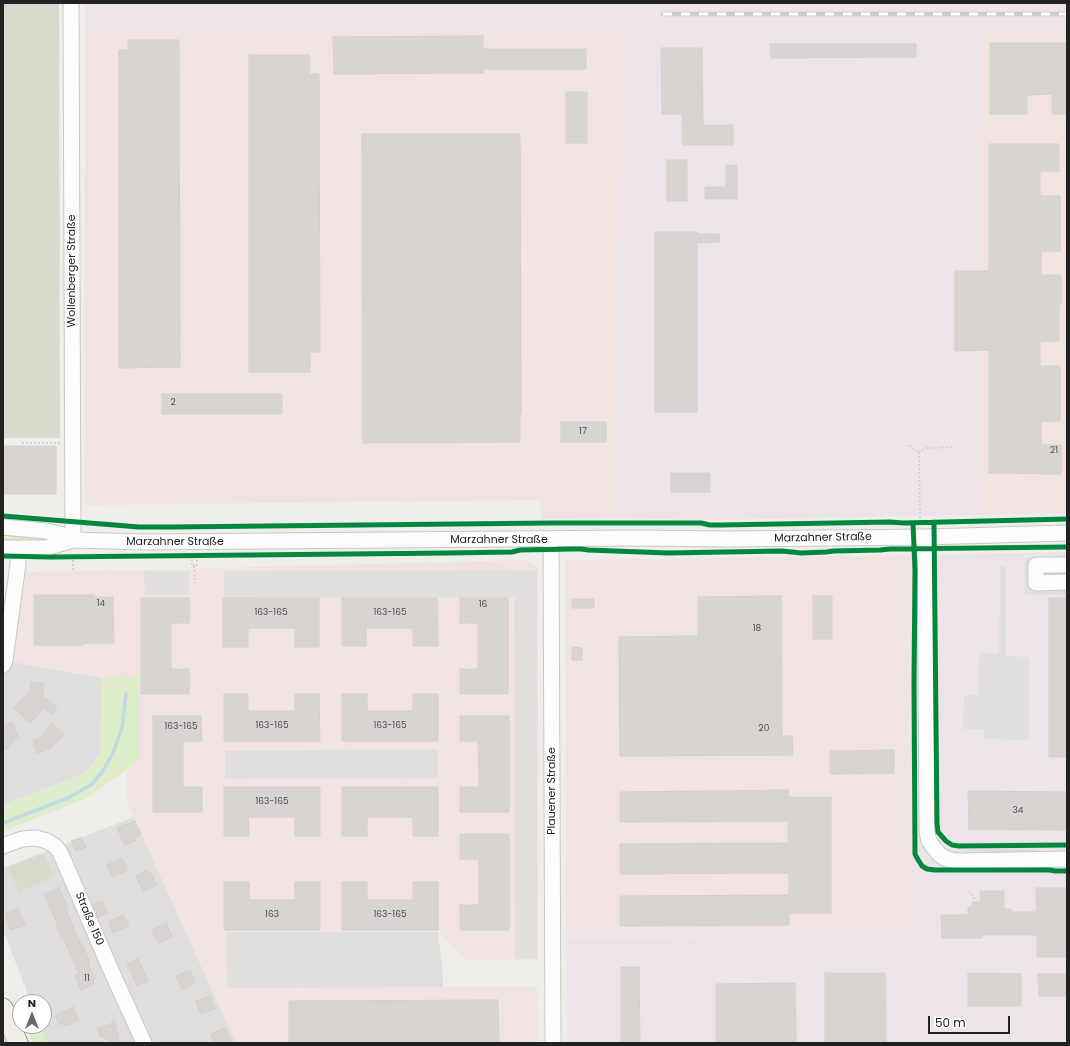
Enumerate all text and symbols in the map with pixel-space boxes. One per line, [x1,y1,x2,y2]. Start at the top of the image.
street label: Wollenberger Straße [65,214,79,328]
house number: 2 [170,398,176,408]
house number: 17 [579,427,587,437]
house number: 21 [1050,446,1058,456]
street label: Marzahner Straße [774,531,872,545]
street label: Marzahner Straße [450,533,548,547]
street label: Marzahner Straße [126,535,224,549]
house number: 14 [97,599,105,609]
house number: 16 [479,600,487,610]
house number: 163-165 [254,608,288,618]
house number: 163-165 [373,608,407,618]
house number: 18 [753,624,761,634]
house number: 163-165 [255,721,289,731]
house number: 163-165 [373,721,407,731]
house number: 163-165 [164,722,198,732]
house number: 20 [759,724,769,734]
street label: Plauener Straße [545,747,559,835]
house number: 163-165 [255,797,289,807]
house number: 34 [1013,806,1023,816]
street label: Straße 150 [72,890,106,948]
house number: 163 [265,910,279,920]
house number: 163-165 [373,910,407,920]
house number: 11 [84,974,90,984]
north arrow [12,994,52,1034]
text: N [28,995,36,1011]
scale bar [930,1008,1012,1034]
text: 50 m [935,1014,966,1031]

